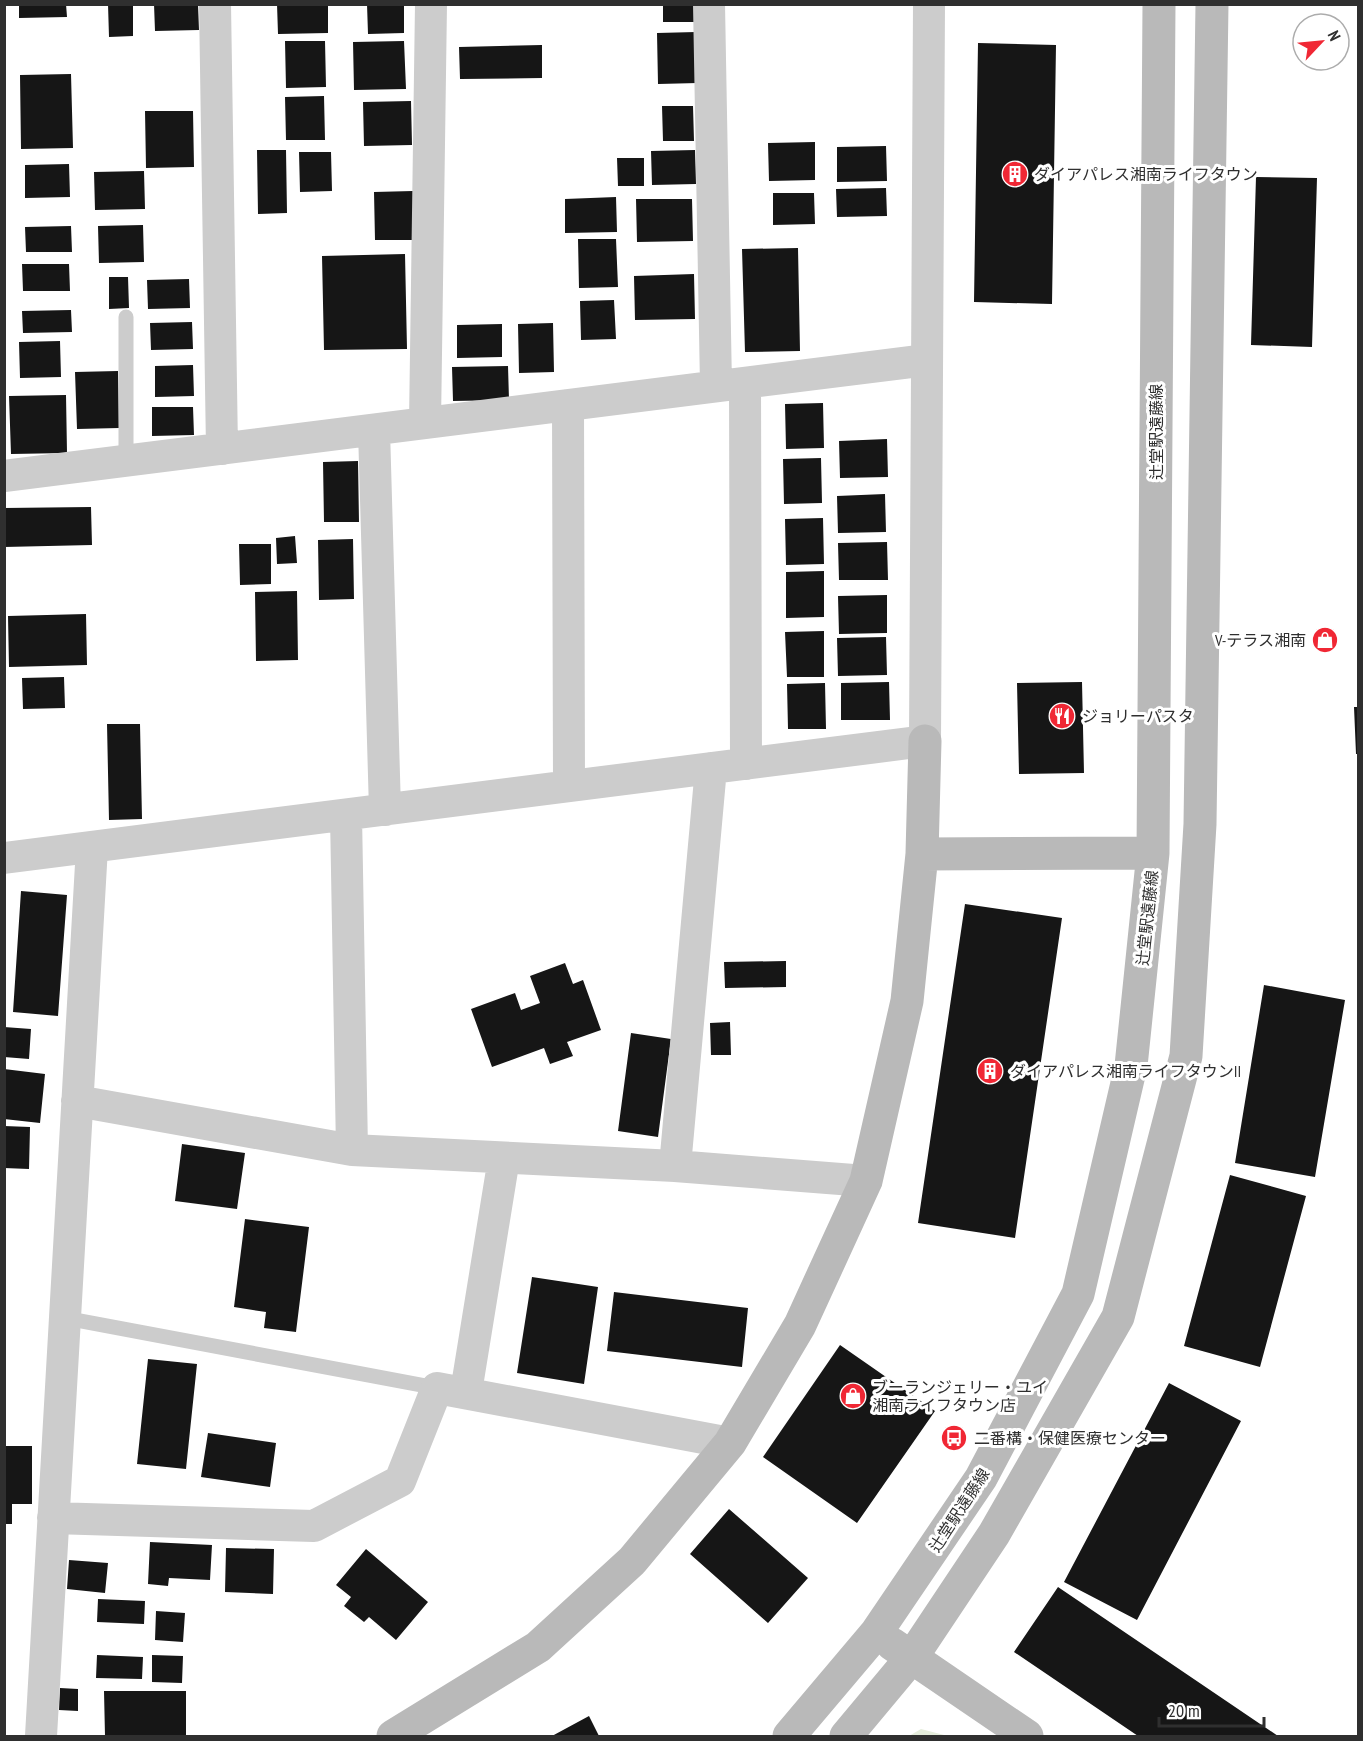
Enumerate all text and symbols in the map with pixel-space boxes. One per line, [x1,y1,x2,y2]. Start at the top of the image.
north arrow [1291,12,1351,72]
text: N [1324,27,1345,44]
building icon: ダイアパレス湘南ライフタウン [1000,159,1030,189]
place label: ダイアパレス湘南ライフタウン [1034,164,1258,184]
street label: 辻堂駅遠藤線 [1146,384,1166,480]
shop icon: V-テラス湘南 [1310,625,1340,655]
place label: V-テラス湘南 [1214,630,1306,650]
restaurant icon: ジョリーパスタ [1047,701,1077,731]
place label: ジョリーパスタ [1082,706,1194,726]
street label: 辻堂駅遠藤線 [1132,869,1162,967]
building icon: ダイアパレス湘南ライフタウンII [975,1056,1005,1086]
place label: ダイアパレス湘南ライフタウンII [1010,1061,1241,1081]
place label: ブーランジェリー・ユイ 湘南ライフタウン店 [872,1377,1048,1415]
shop icon: ブーランジェリー・ユイ 湘南ライフタウン店 [838,1381,868,1411]
bus stop icon: 二番構・保健医療センター [939,1423,969,1453]
place label: 二番構・保健医療センター [974,1428,1166,1448]
street label: 辻堂駅遠藤線 [924,1464,994,1556]
scale bar [1159,1690,1264,1728]
text: 20 m [1168,1699,1200,1722]

